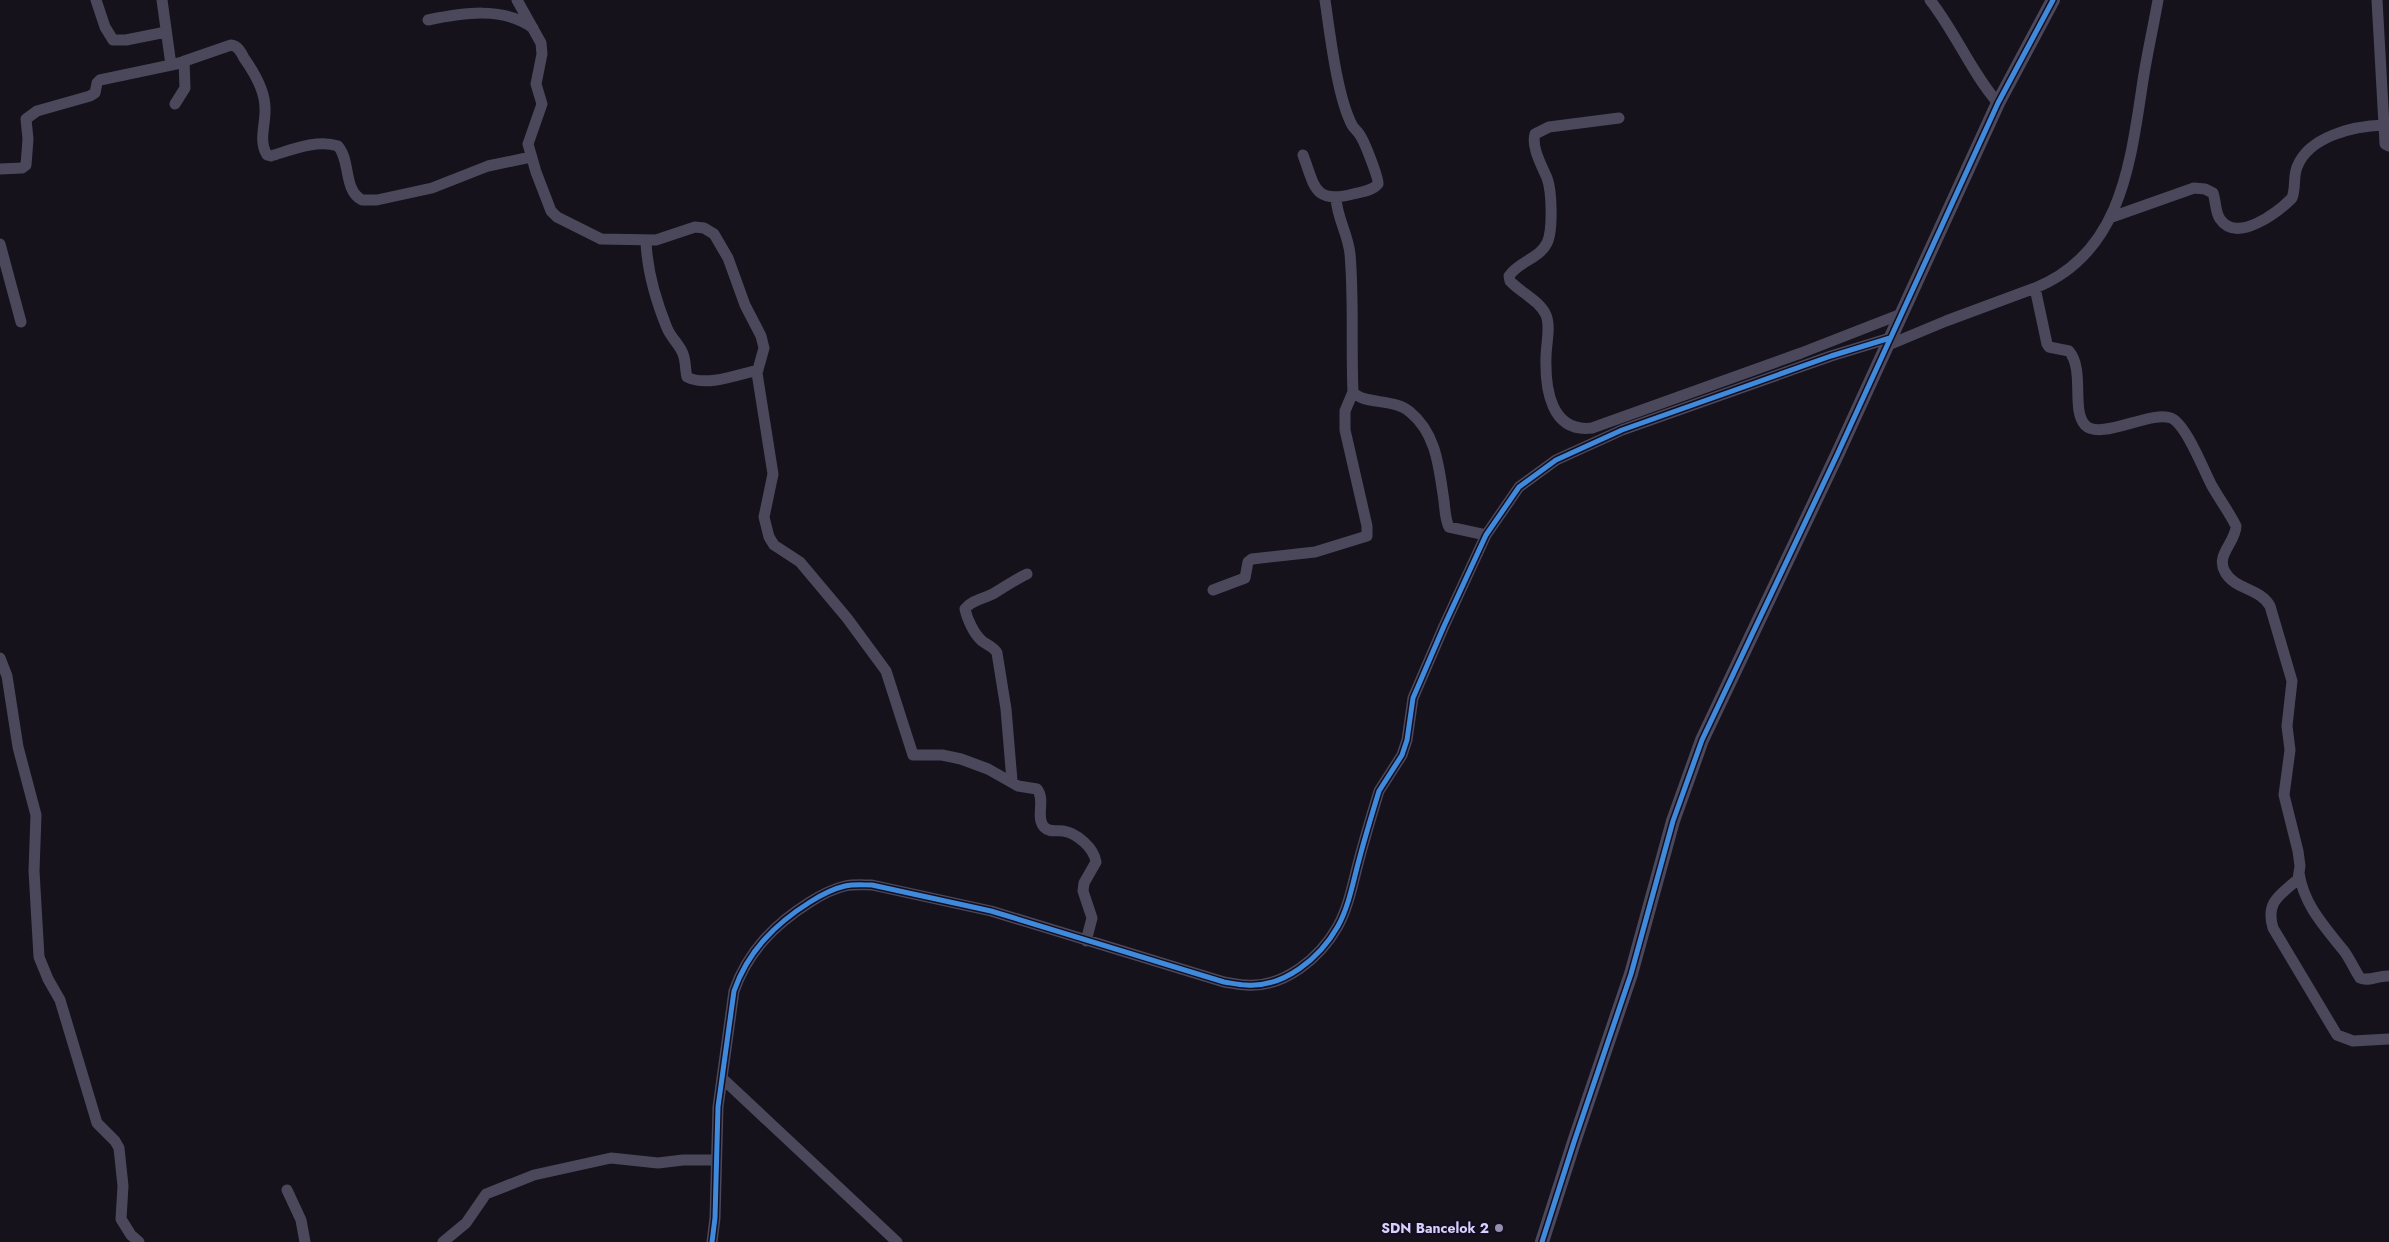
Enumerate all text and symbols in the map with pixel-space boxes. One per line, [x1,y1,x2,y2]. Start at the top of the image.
place label: SDN Bancelok 2 [1381,1218,1489,1238]
marker: SDN Bancelok 2 [1493,1222,1505,1234]

